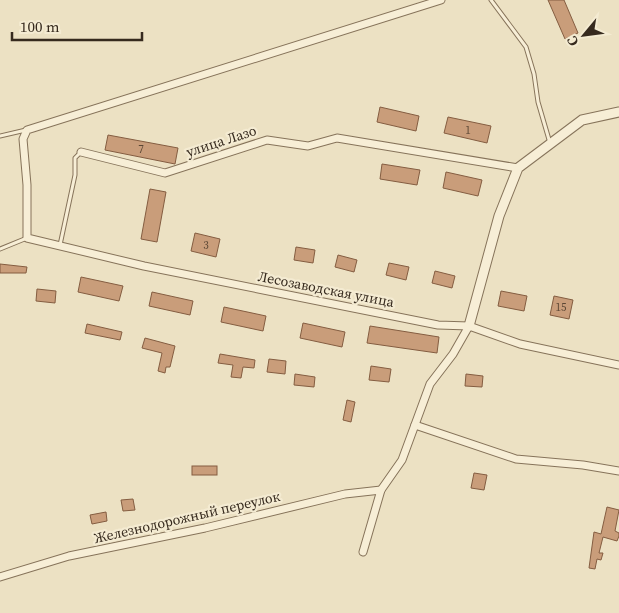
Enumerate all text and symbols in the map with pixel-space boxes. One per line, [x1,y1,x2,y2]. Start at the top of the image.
scale bar [12,10,142,42]
north arrow [559,10,609,60]
text: 100 m [20,16,60,37]
text: С [562,32,583,50]
street label: улица Лазо [183,120,259,162]
house number: 1 [465,123,471,138]
house number: 7 [138,142,144,157]
house number: 3 [203,238,209,253]
street label: Лесозаводская улица [256,266,397,312]
house number: 15 [556,300,567,315]
street label: Железнодорожный переулок [92,486,282,548]

